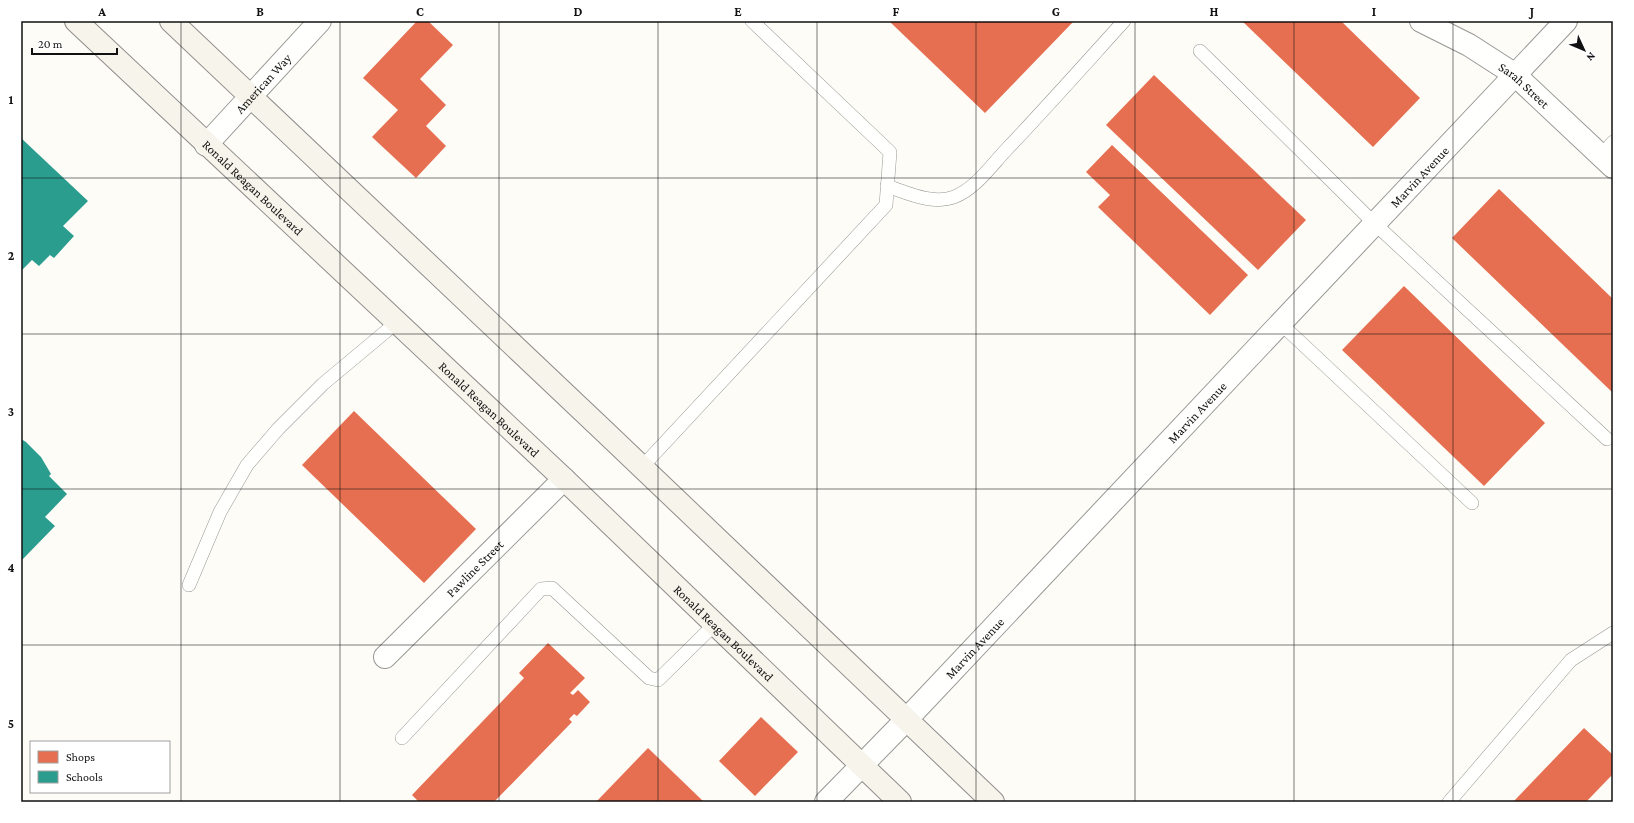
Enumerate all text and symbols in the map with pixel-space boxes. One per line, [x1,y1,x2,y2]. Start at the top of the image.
text: A [97,4,106,19]
text: B [256,4,264,19]
text: C [416,4,424,19]
text: D [574,4,583,19]
text: E [734,4,742,19]
text: F [893,4,900,19]
text: G [1052,4,1060,19]
text: H [1210,4,1219,19]
text: I [1372,4,1376,19]
text: J [1528,4,1534,19]
scale bar [32,30,117,56]
north arrow [1564,30,1604,70]
text: 20 m [38,37,63,51]
street label: American Way [232,49,295,116]
text: N [1584,50,1598,64]
street label: Sarah Street [1496,59,1553,111]
text: 1 [9,92,14,107]
street label: Ronald Reagan Boulevard [200,137,307,238]
street label: Marvin Avenue [1387,143,1452,210]
text: 2 [8,248,15,263]
street label: Ronald Reagan Boulevard [436,358,543,460]
street label: Marvin Avenue [1164,378,1229,446]
text: 3 [8,404,14,419]
street label: Pawline Street [443,536,506,600]
text: 4 [7,560,15,575]
street label: Ronald Reagan Boulevard [671,581,777,684]
street label: Marvin Avenue [942,614,1007,681]
text: 5 [8,716,14,731]
legend [30,741,170,793]
text: Shops [66,750,95,764]
text: Schools [66,770,103,784]

